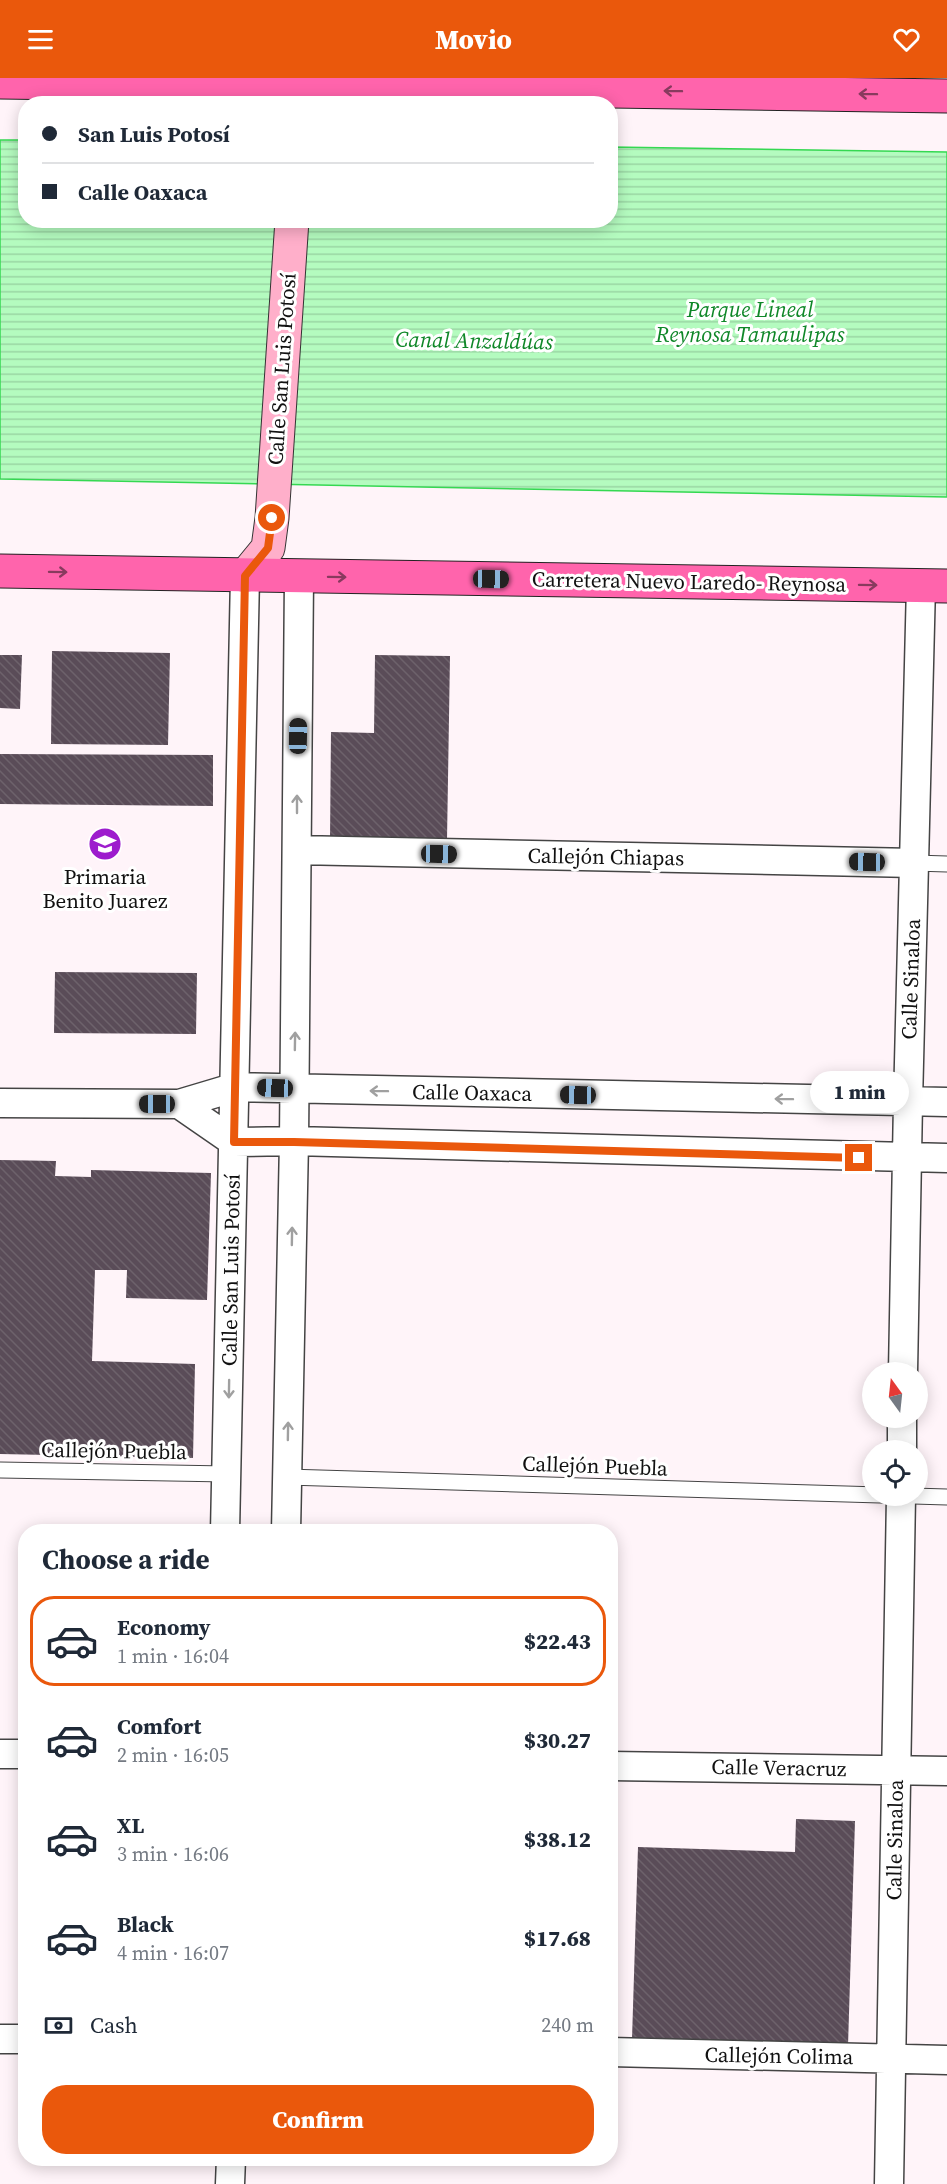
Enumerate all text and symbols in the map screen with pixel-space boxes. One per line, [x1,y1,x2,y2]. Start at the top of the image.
text: Movio [435,21,512,58]
icon: menu [24,23,57,56]
icon: heart [890,23,923,56]
one-way arrow [663,85,683,97]
one-way arrow [858,88,878,99]
text: San Luis Potosí [78,119,230,149]
text: Calle Oaxaca [78,177,207,207]
street label: Calle San Luis Potosí [260,272,303,466]
water label: Parque Lineal Reynosa Tamaulipas [655,294,845,349]
water label: Canal Anzaldúas [395,324,553,356]
route start [258,504,285,531]
street label: Carretera Nuevo Laredo- Reynosa [532,564,847,599]
one-way arrow [48,566,68,578]
car [473,570,509,588]
one-way arrow [327,571,347,583]
one-way arrow [858,579,878,590]
car [289,718,307,754]
one-way arrow [291,794,303,814]
school or university icon: Primaria Benito Juarez [87,826,123,862]
street label: Callejón Chiapas [527,841,685,872]
car [421,845,457,863]
car [849,853,885,871]
place label: Primaria Benito Juarez [42,862,168,915]
street label: Calle Sinaloa [894,918,927,1040]
one-way arrow [289,1031,301,1051]
callout: 1 min [810,1071,908,1113]
street label: Calle Oaxaca [412,1077,533,1108]
car [257,1078,293,1098]
text: 1 min [833,1078,886,1106]
one-way arrow [369,1085,389,1096]
car [560,1086,596,1104]
one-way arrow [774,1093,794,1105]
car [139,1095,175,1113]
route end [845,1144,872,1171]
street label: Calle San Luis Potosí [214,1173,247,1366]
one-way arrow [286,1227,298,1247]
north arrow [862,1362,928,1428]
map controls [862,1362,928,1506]
one-way arrow [223,1379,234,1399]
one-way arrow [282,1422,294,1442]
street label: Callejón Puebla [41,1435,187,1466]
button: locate [862,1440,928,1506]
street label: Callejón Puebla [522,1448,669,1483]
text: Choose a ride [42,1541,210,1578]
text: Economy [117,1612,211,1642]
icon: car [45,1614,99,1668]
text: $22.43 [524,1626,591,1656]
text: 1 min · 16:04 [117,1642,229,1670]
text: Comfort [117,1711,201,1741]
icon: car [45,1713,99,1767]
text: $30.27 [524,1725,591,1755]
text: 2 min · 16:05 [117,1741,229,1769]
street label: Calle Veracruz [711,1752,847,1783]
street label: Calle Sinaloa [879,1779,910,1901]
text: XL [117,1810,144,1840]
icon: car [45,1812,99,1866]
text: $38.12 [524,1824,591,1854]
text: 3 min · 16:06 [117,1840,229,1868]
text: Black [117,1909,174,1939]
icon: car [45,1911,99,1965]
text: $17.68 [524,1923,591,1953]
text: 4 min · 16:07 [117,1939,229,1967]
icon: cash [42,2009,75,2042]
text: Cash [90,2010,138,2040]
text: 240 m [541,2011,594,2039]
street label: Callejón Colima [704,2040,854,2071]
button: Confirm [42,2085,594,2154]

